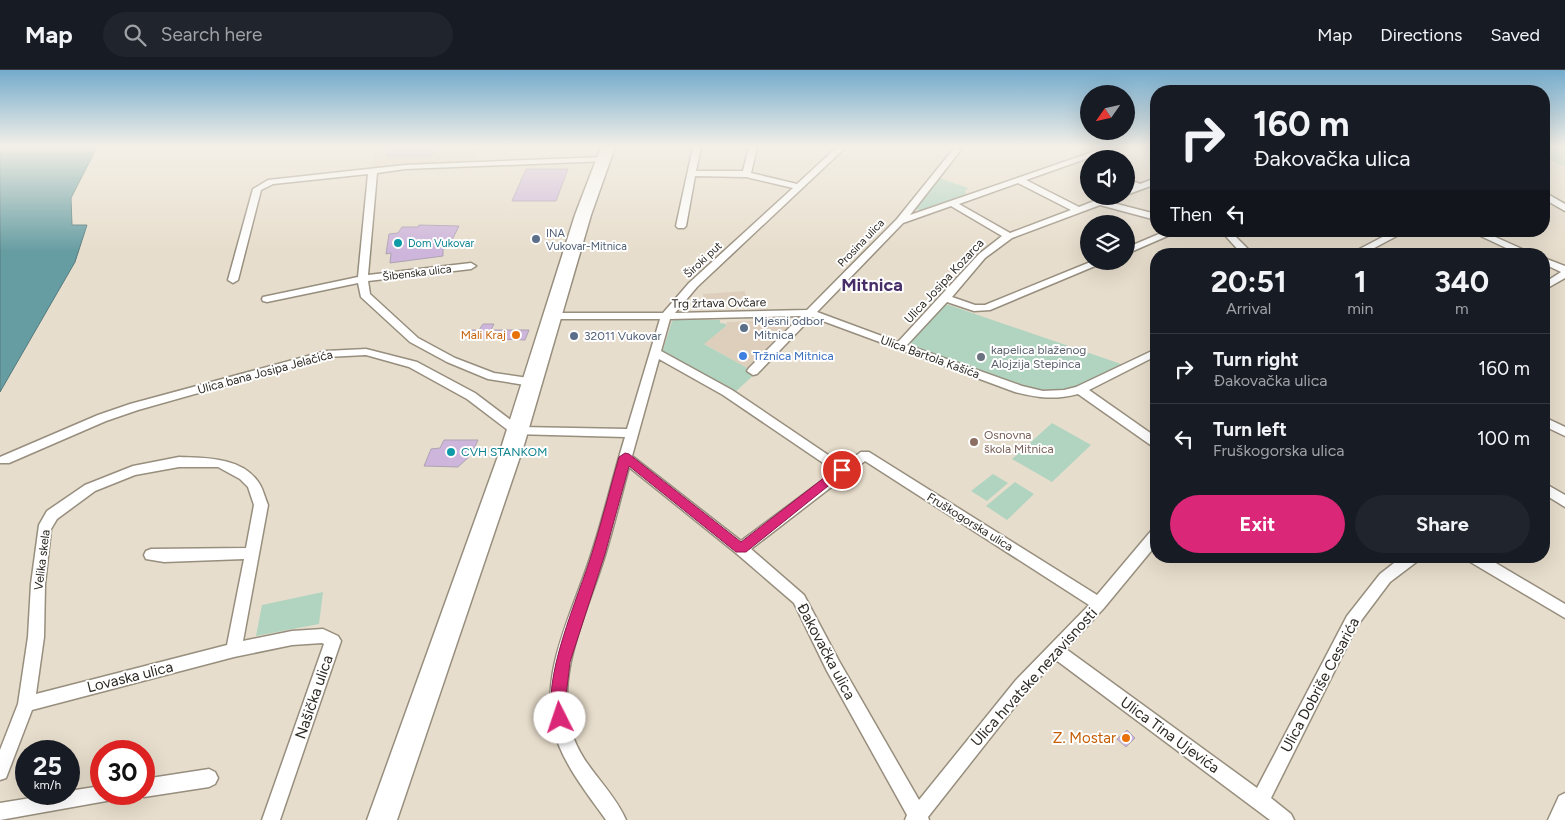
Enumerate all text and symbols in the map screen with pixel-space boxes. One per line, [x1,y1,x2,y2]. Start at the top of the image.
search box [103,12,453,57]
text: Map [25,20,73,49]
icon: search [121,21,149,49]
text: Search here [161,23,262,46]
text: Map [1317,24,1352,46]
text: Directions [1380,24,1462,46]
text: Saved [1490,24,1540,46]
north arrow [1080,85,1135,140]
map controls [1080,85,1135,270]
text: 160 m [1253,103,1350,145]
icon: right [1170,105,1235,170]
text: Đakovačka ulica [1253,145,1410,172]
button: sound [1080,150,1135,205]
icon: left [1222,200,1250,228]
text: Then [1170,203,1212,226]
button: layers [1080,215,1135,270]
street label: Prosina ulica [835,216,887,270]
place label: INA Vukovar-Mitnica [546,227,627,253]
marker: INA Vukovar-Mitnica [530,233,542,245]
street label: Ulica Josipa Kozarca [901,236,987,326]
marker: Dom Vukovar [392,237,404,249]
place label: Dom Vukovar [408,237,474,250]
street label: Široki put [681,239,725,281]
street label: Šibenska ulica [382,261,452,284]
text: 20:51 [1211,263,1287,300]
text: 1 [1354,263,1367,300]
text: 340 [1434,263,1489,300]
district label: Mitnica [841,274,903,296]
street label: Trg žrtava Ovčare [672,295,767,311]
text: Arrival [1226,299,1271,318]
text: min [1347,299,1374,318]
text: m [1455,299,1469,318]
place label: Mjesni odbor Mitnica [754,314,824,342]
marker: Mjesni odbor Mitnica [738,322,750,334]
place label: Mali Kraj [461,328,506,342]
marker: Mali Kraj [510,329,522,341]
place label: 32011 Vukovar [584,329,662,343]
marker: 32011 Vukovar [568,330,580,342]
street label: Ulica Bartola Kašića [878,333,982,381]
place label: kapelica blaženog Alojzija Stepinca [991,343,1086,371]
street label: Ulica bana Josipa Jelačića [196,347,334,397]
text: Turn right [1213,348,1299,371]
place label: Tržnica Mitnica [753,349,834,363]
marker: Tržnica Mitnica [737,350,749,362]
marker: kapelica blaženog Alojzija Stepinca [975,351,987,363]
icon: right [1170,355,1198,383]
text: 160 m [1478,357,1530,380]
text: Đakovačka ulica [1213,371,1327,390]
text: Turn left [1213,418,1287,441]
icon: left [1170,425,1198,453]
text: 100 m [1477,427,1530,450]
place label: Osnovna škola Mitnica [984,428,1054,456]
marker: Osnovna škola Mitnica [968,436,980,448]
text: Fruškogorska ulica [1213,441,1344,460]
place label: CVH STANKOM [461,445,547,459]
marker: CVH STANKOM [445,446,457,458]
pin [821,449,863,491]
icon: arrive [828,456,856,484]
street label: Fruškogorska ulica [924,490,1016,554]
button: Exit [1170,495,1345,553]
button: Share [1355,495,1530,553]
street label: Velika skela [31,529,53,591]
street label: Đakovačka ulica [793,599,859,703]
street label: Ulica hrvatske nezavisnosti [967,604,1101,750]
street label: Ulica Dobriše Cesarića [1277,614,1363,756]
street label: Našička ulica [291,653,337,741]
street label: Lovaska ulica [85,658,175,696]
position arrow [533,691,585,743]
street label: Ulica Tina Ujevića [1117,693,1223,777]
place label: Z. Mostar [1053,729,1116,747]
marker: Z. Mostar [1120,732,1132,744]
speed limit sign: 30 [90,740,155,805]
text: 25 [33,751,62,781]
text: km/h [34,778,61,792]

